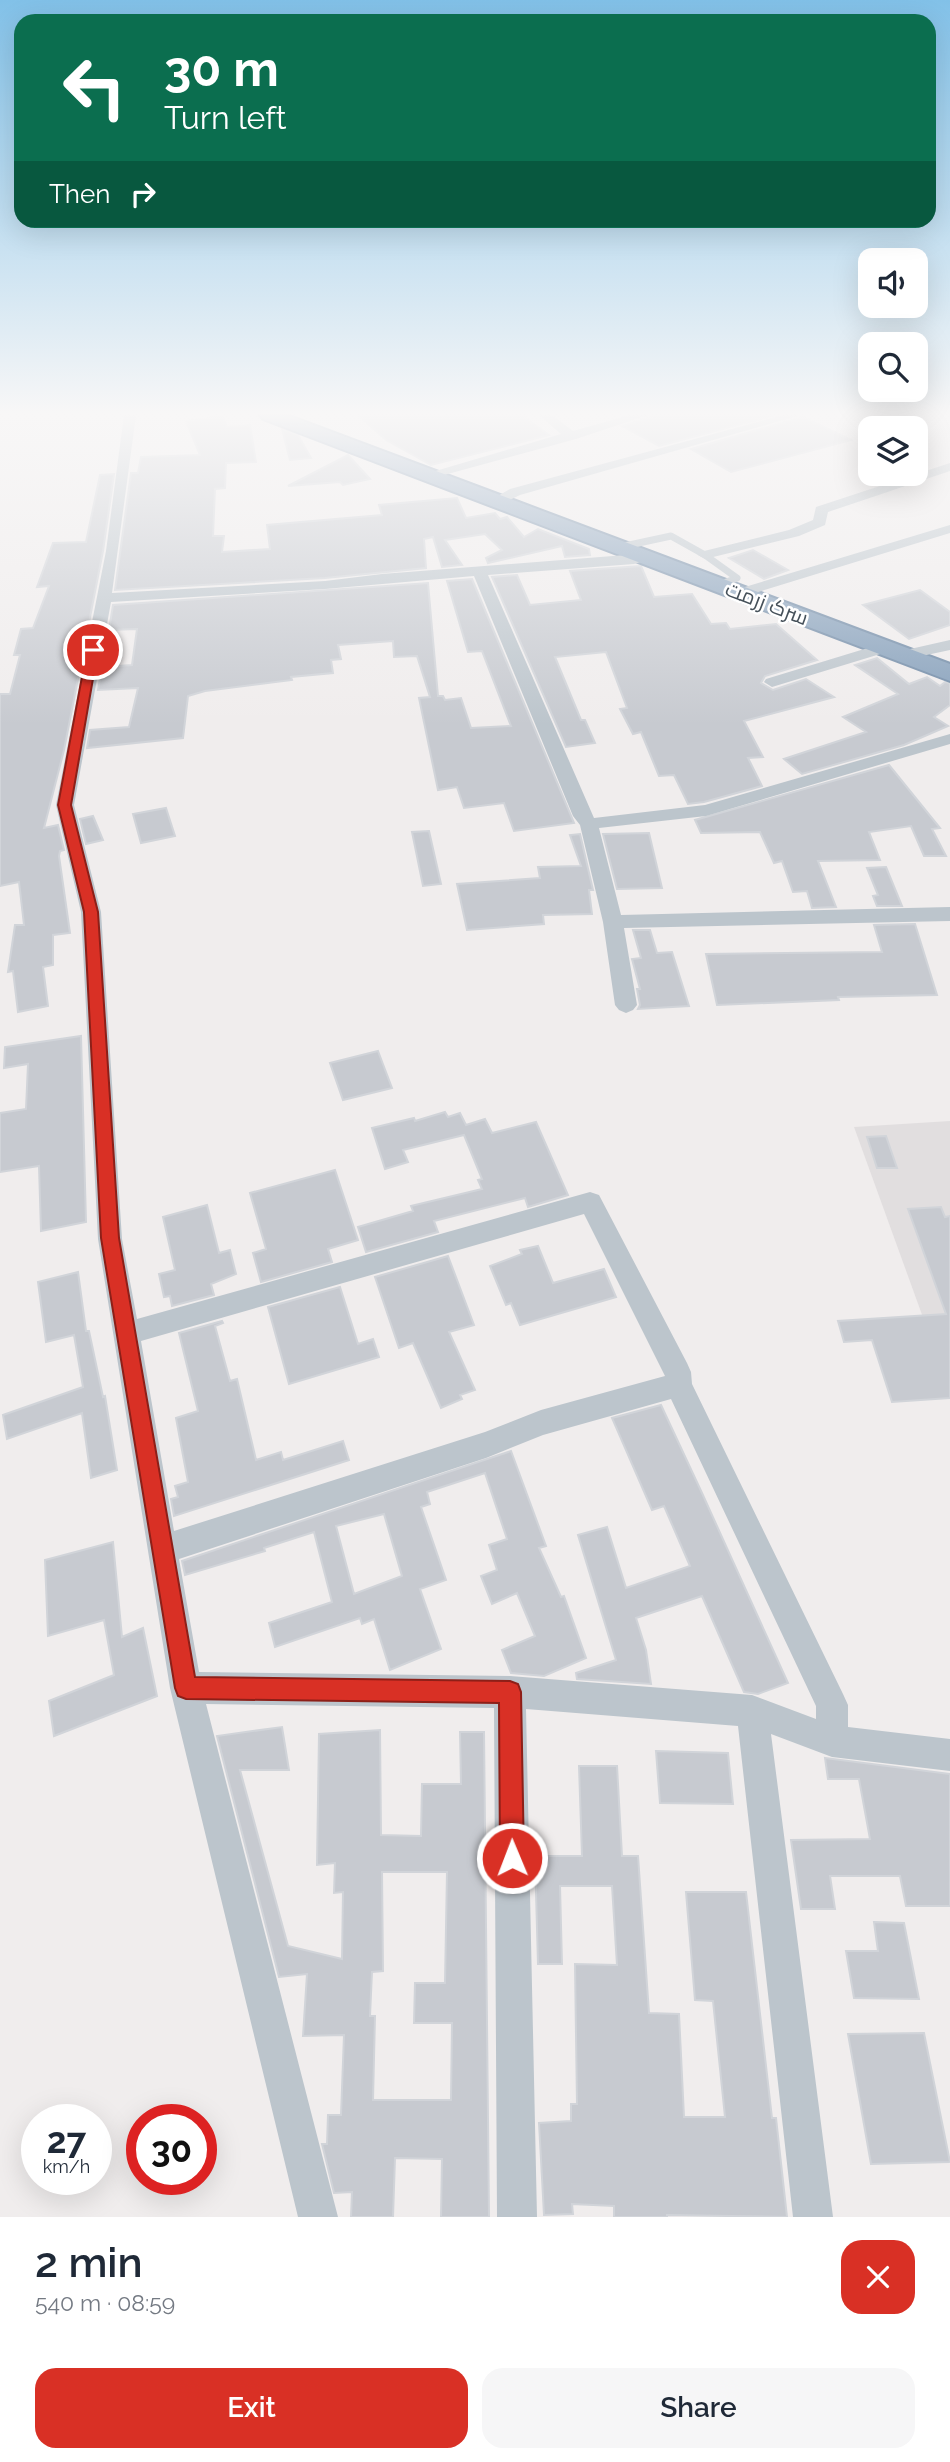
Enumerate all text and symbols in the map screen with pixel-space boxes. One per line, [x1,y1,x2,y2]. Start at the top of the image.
text: 30 m [164,40,279,97]
icon: left [49,42,140,133]
text: Turn left [164,99,286,136]
icon: right [124,175,162,213]
text: Then [49,179,110,209]
map controls [858,248,928,486]
button: sound [858,248,928,318]
button: search [858,332,928,402]
button: layers [858,416,928,486]
street label: سرک زرمت [722,576,812,630]
pin [63,620,123,680]
icon: arrive [74,631,112,669]
position arrow [475,1821,549,1895]
speed limit sign: 30 [126,2104,217,2195]
text: 27 [47,2120,86,2161]
text: km/h [43,2156,90,2177]
text: 2 min [35,2238,143,2287]
button: close [841,2240,915,2314]
text: 540 m · 08:59 [35,2289,175,2316]
button: Exit [35,2368,468,2448]
button: Share [482,2368,915,2448]

